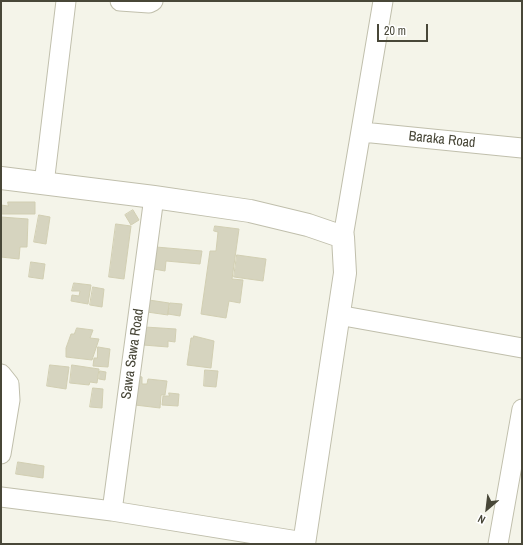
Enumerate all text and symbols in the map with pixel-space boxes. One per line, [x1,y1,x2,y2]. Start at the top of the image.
scale bar [379,16,430,42]
text: 20 m [384,23,406,39]
street label: Baraka Road [408,128,476,152]
street label: Sawa Sawa Road [118,308,148,400]
north arrow [467,489,507,529]
text: N [475,512,488,527]

